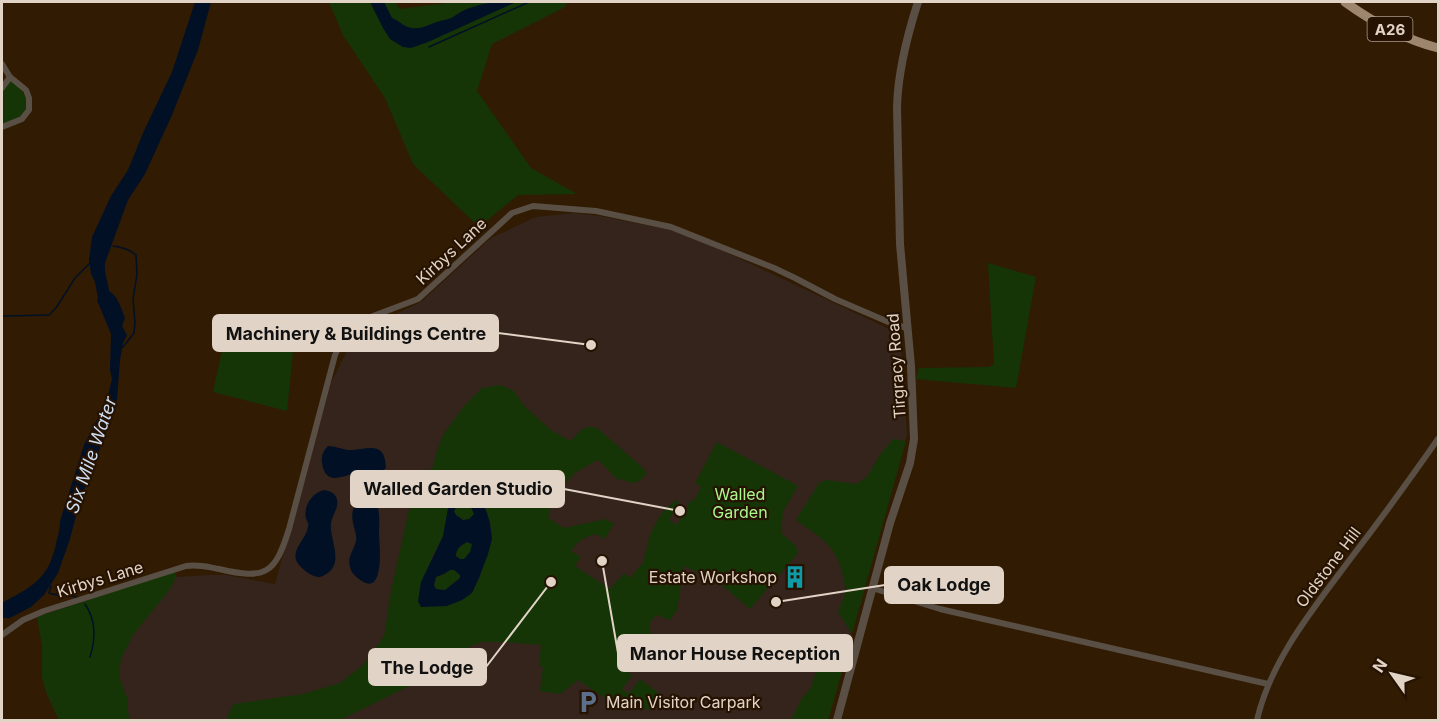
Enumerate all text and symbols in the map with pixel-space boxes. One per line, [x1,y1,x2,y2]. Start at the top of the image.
road number: A26 [1368,17,1412,41]
street label: Kirbys Lane [411,213,491,289]
street label: Tirgracy Road [882,313,910,419]
callout: Machinery & Buildings Centre [213,315,498,351]
text: Machinery & Buildings Centre [226,323,486,344]
water label: Six Mile Water [61,393,121,516]
callout: Walled Garden Studio [351,471,564,507]
text: Walled Garden Studio [363,478,553,499]
park label: Walled Garden [712,484,768,522]
street label: Oldstone Hill [1291,523,1365,611]
street label: Kirbys Lane [54,556,146,602]
building icon: Estate Workshop [782,564,808,590]
place label: Estate Workshop [649,567,777,587]
callout: Oak Lodge [885,567,1003,603]
text: Oak Lodge [897,574,991,595]
callout: Manor House Reception [618,635,852,671]
text: Manor House Reception [630,643,840,664]
north arrow [1362,644,1422,704]
callout: The Lodge [369,649,486,685]
text: N [1368,655,1391,676]
text: The Lodge [381,657,474,678]
parking icon: Main Visitor Carpark [575,689,601,715]
place label: Main Visitor Carpark [606,692,761,712]

